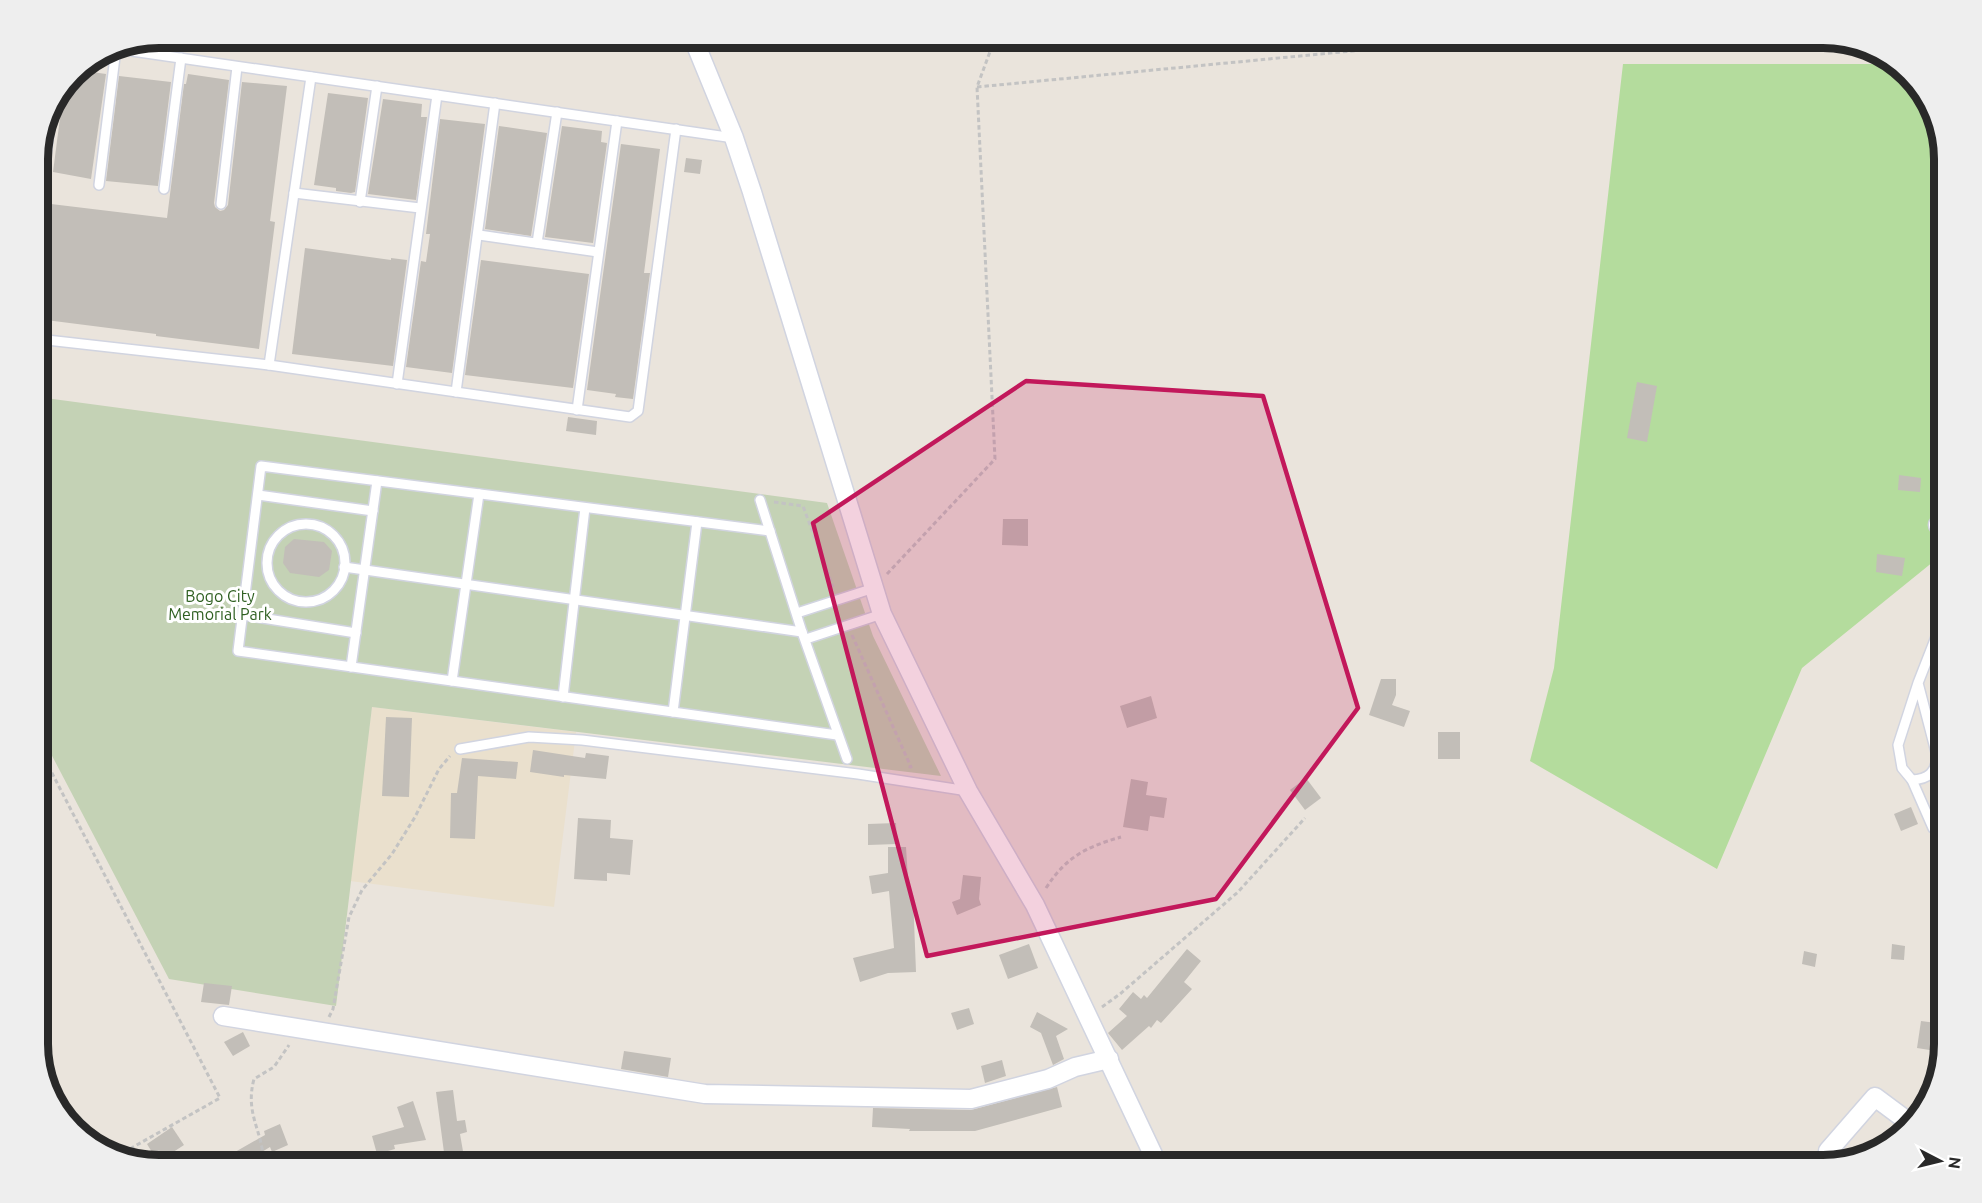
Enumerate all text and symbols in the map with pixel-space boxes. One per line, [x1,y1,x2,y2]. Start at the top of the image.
park label: Bogo City Memorial Park [168,587,272,623]
north arrow [1910,1131,1970,1191]
text: N [1945,1156,1965,1170]

